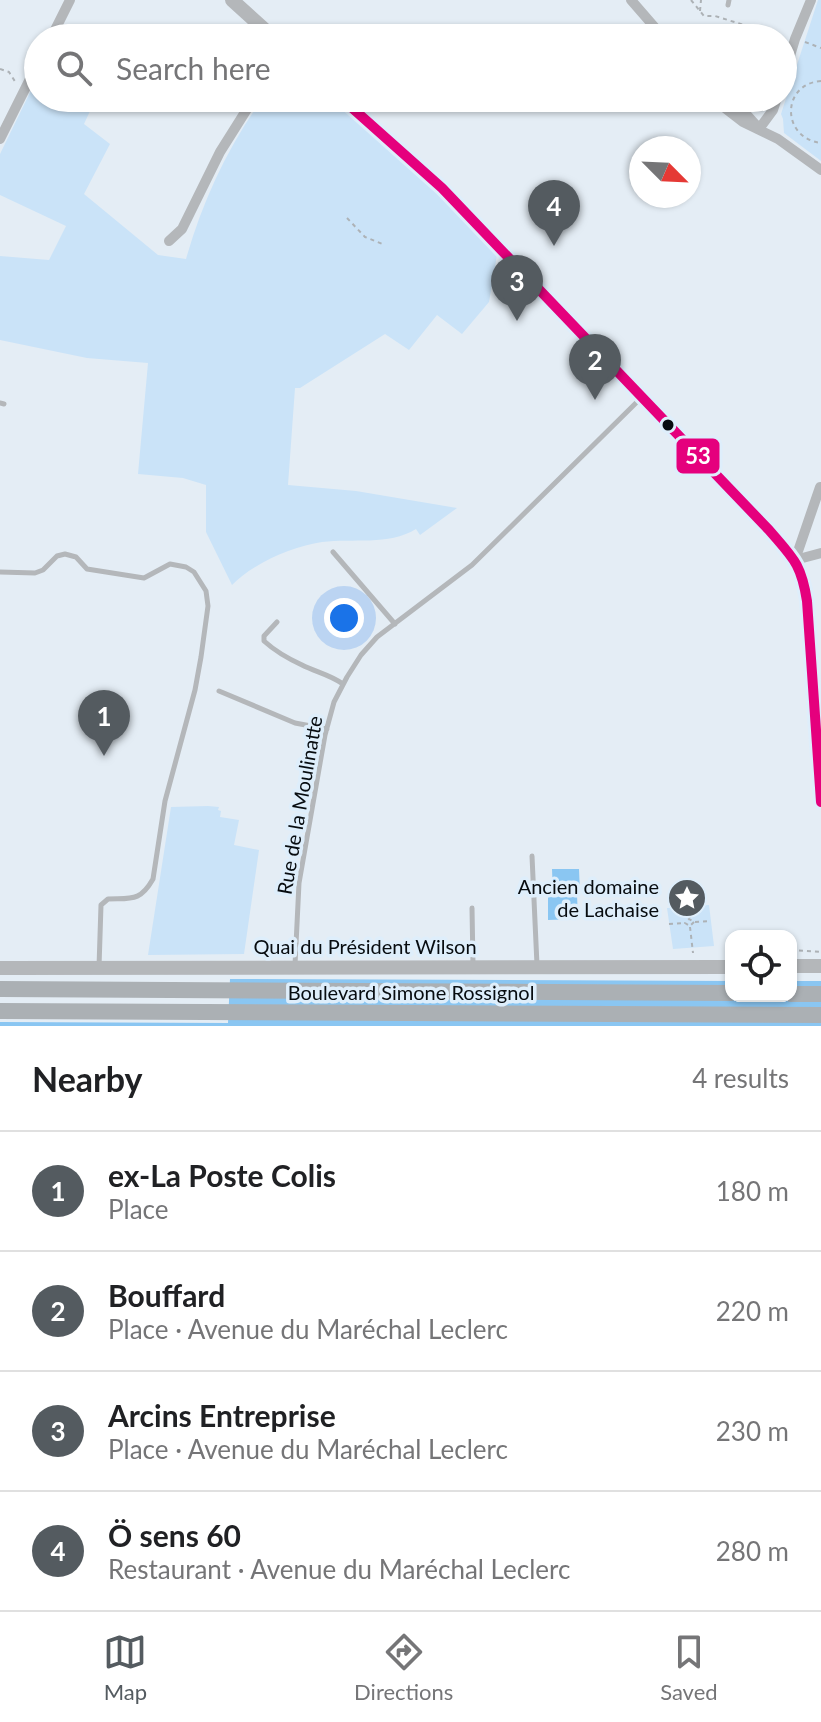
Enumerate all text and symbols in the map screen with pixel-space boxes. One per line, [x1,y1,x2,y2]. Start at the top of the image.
search box [24,24,797,112]
icon: search [52,46,96,90]
text: Search here [116,50,271,86]
north arrow [629,136,701,208]
pin: 4 [528,180,580,246]
pin: 3 [491,255,543,321]
pin: 2 [569,334,621,400]
unlabelled marker [660,417,676,433]
line badge: 53 [675,437,721,475]
text: 53 [685,442,711,469]
your location [324,598,364,638]
pin: 1 [78,690,130,756]
street label: Rue de la Moulinatte [271,714,327,896]
place label: Ancien domaine de Lachaise [518,874,659,921]
place icon: Ancien domaine de Lachaise [666,877,708,919]
map controls [725,930,797,1002]
button: locate [725,930,797,1002]
street label: Quai du Président Wilson [253,934,477,958]
street label: Boulevard Simone Rossignol [288,980,534,1004]
text: Nearby [32,1058,143,1099]
text: 4 results [692,1062,789,1094]
text: ex-La Poste Colis [108,1157,336,1193]
text: 1 [50,1175,66,1207]
text: 180 m [716,1175,789,1207]
text: Place [108,1193,169,1225]
text: Bouffard [108,1277,225,1313]
text: 2 [50,1295,66,1327]
text: 220 m [716,1295,789,1327]
text: Place · Avenue du Maréchal Leclerc [108,1313,508,1345]
text: Arcins Entreprise [108,1397,336,1433]
text: 3 [50,1415,66,1447]
text: 230 m [716,1415,789,1447]
text: Place · Avenue du Maréchal Leclerc [108,1433,508,1465]
text: Ö sens 60 [108,1517,241,1553]
text: 4 [50,1535,66,1567]
text: 280 m [716,1535,789,1567]
text: Restaurant · Avenue du Maréchal Leclerc [108,1553,570,1585]
tab: Map [103,1630,147,1705]
tab: Directions [354,1630,453,1705]
tab: Saved [660,1630,718,1705]

